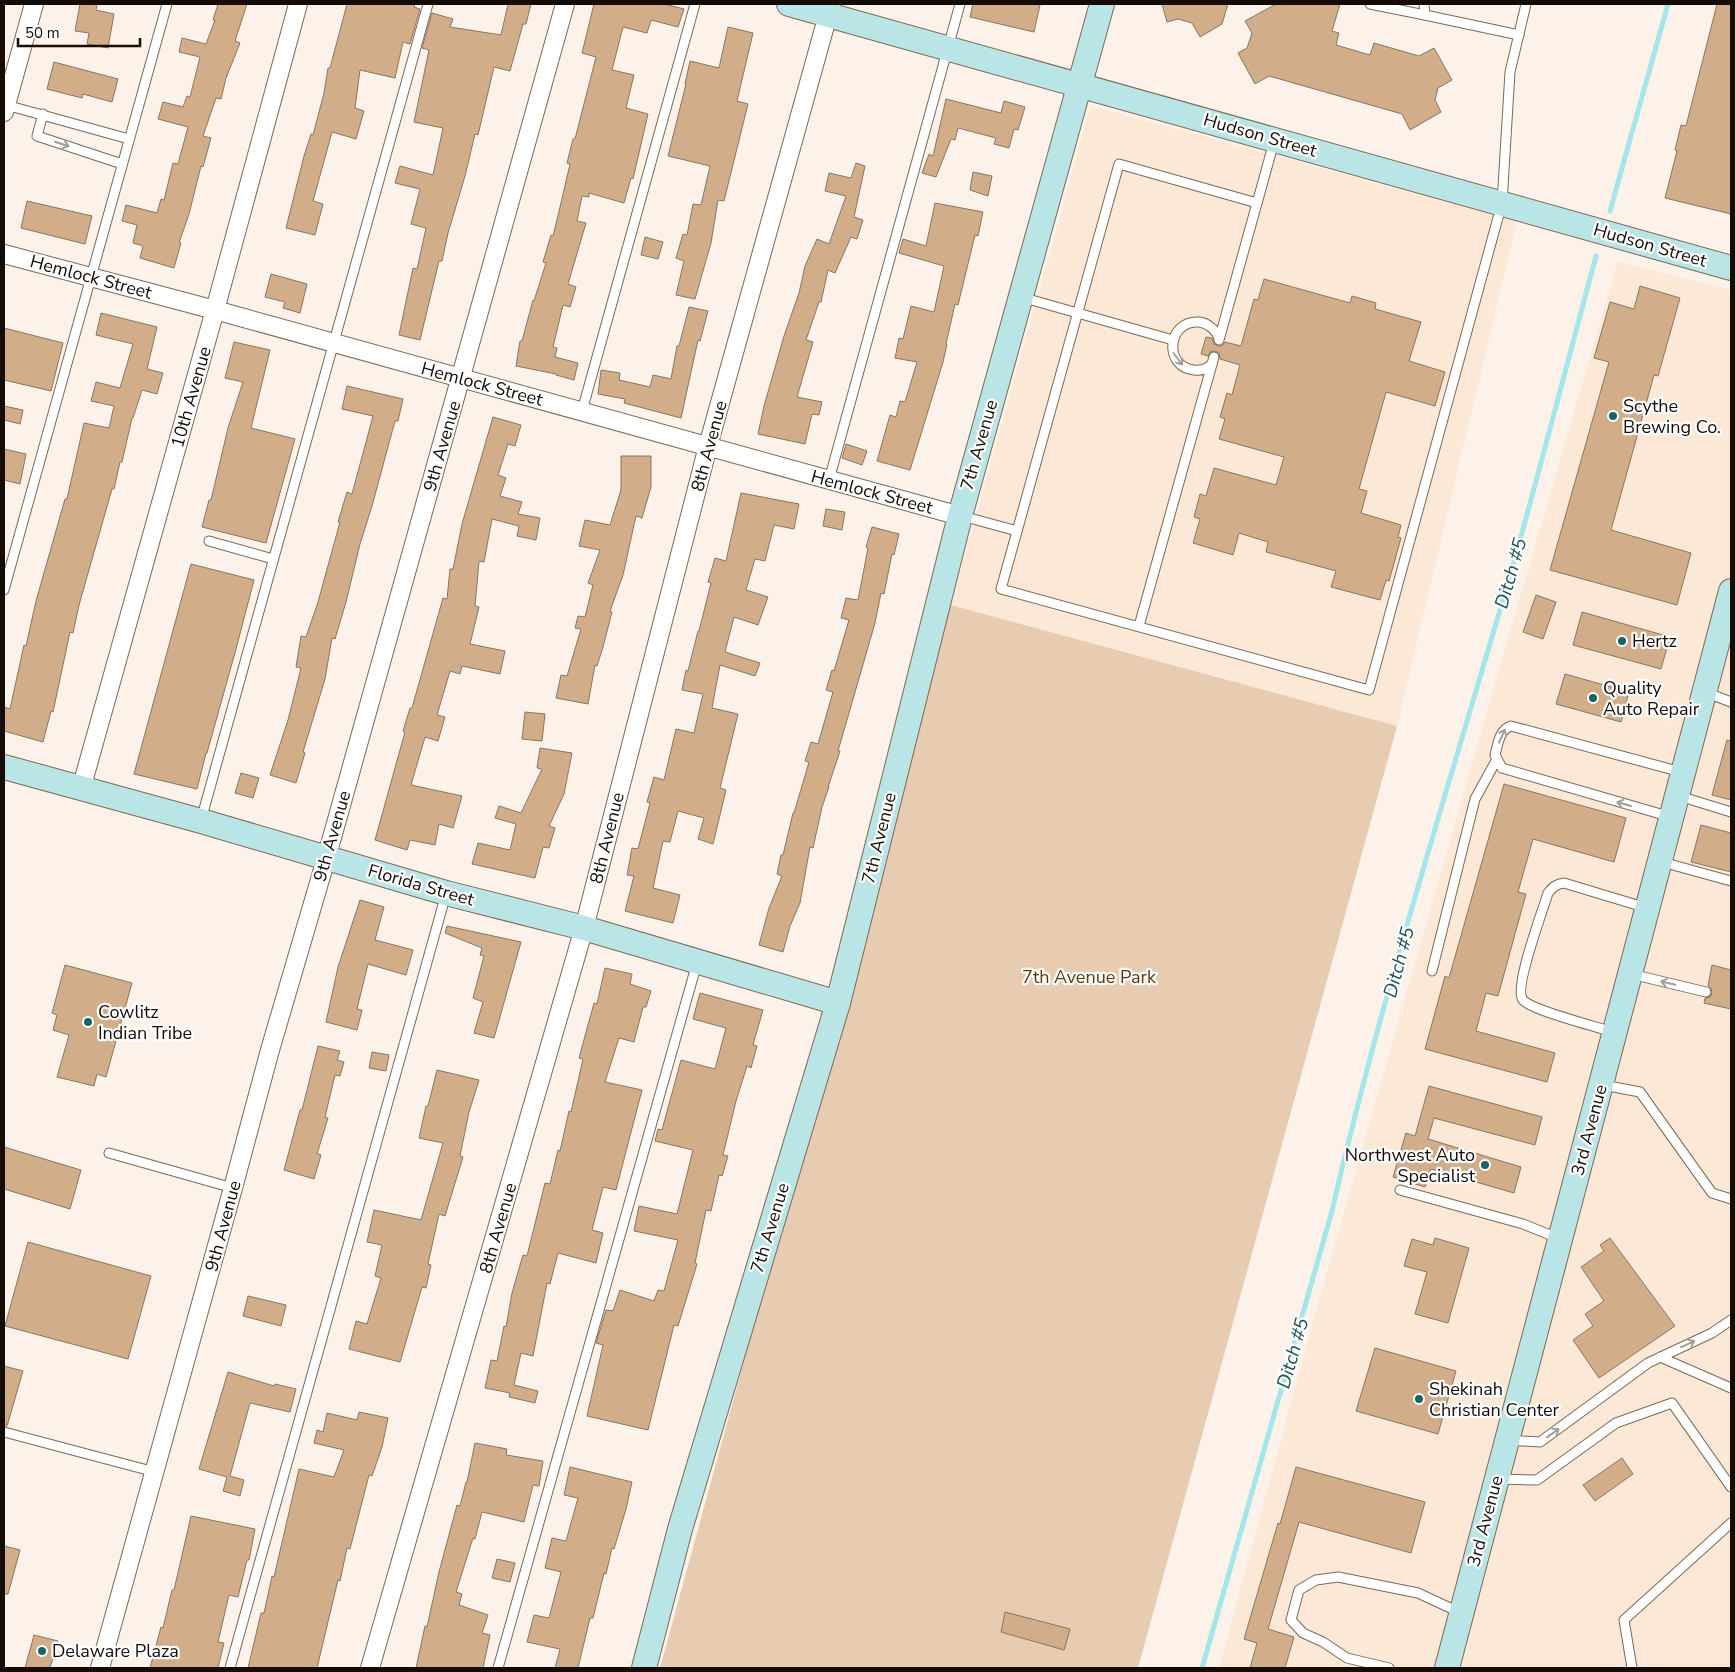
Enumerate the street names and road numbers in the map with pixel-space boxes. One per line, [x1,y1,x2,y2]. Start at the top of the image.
street label: Hudson Street [1200,107,1320,163]
street label: Hudson Street [1590,217,1710,273]
street label: Hemlock Street [28,249,155,305]
street label: 10th Avenue [165,344,217,450]
street label: Hemlock Street [419,356,546,412]
street label: 7th Avenue [955,397,1003,493]
street label: 9th Avenue [418,398,466,494]
street label: 8th Avenue [685,398,733,494]
street label: Hemlock Street [809,464,936,520]
street label: 9th Avenue [308,788,356,884]
street label: 8th Avenue [584,790,630,886]
street label: 7th Avenue [856,790,902,886]
street label: Florida Street [365,858,478,912]
street label: 3rd Avenue [1565,1082,1613,1178]
street label: 9th Avenue [199,1178,247,1274]
street label: 8th Avenue [474,1180,522,1276]
street label: 7th Avenue [745,1180,795,1276]
street label: 3rd Avenue [1461,1473,1509,1569]

